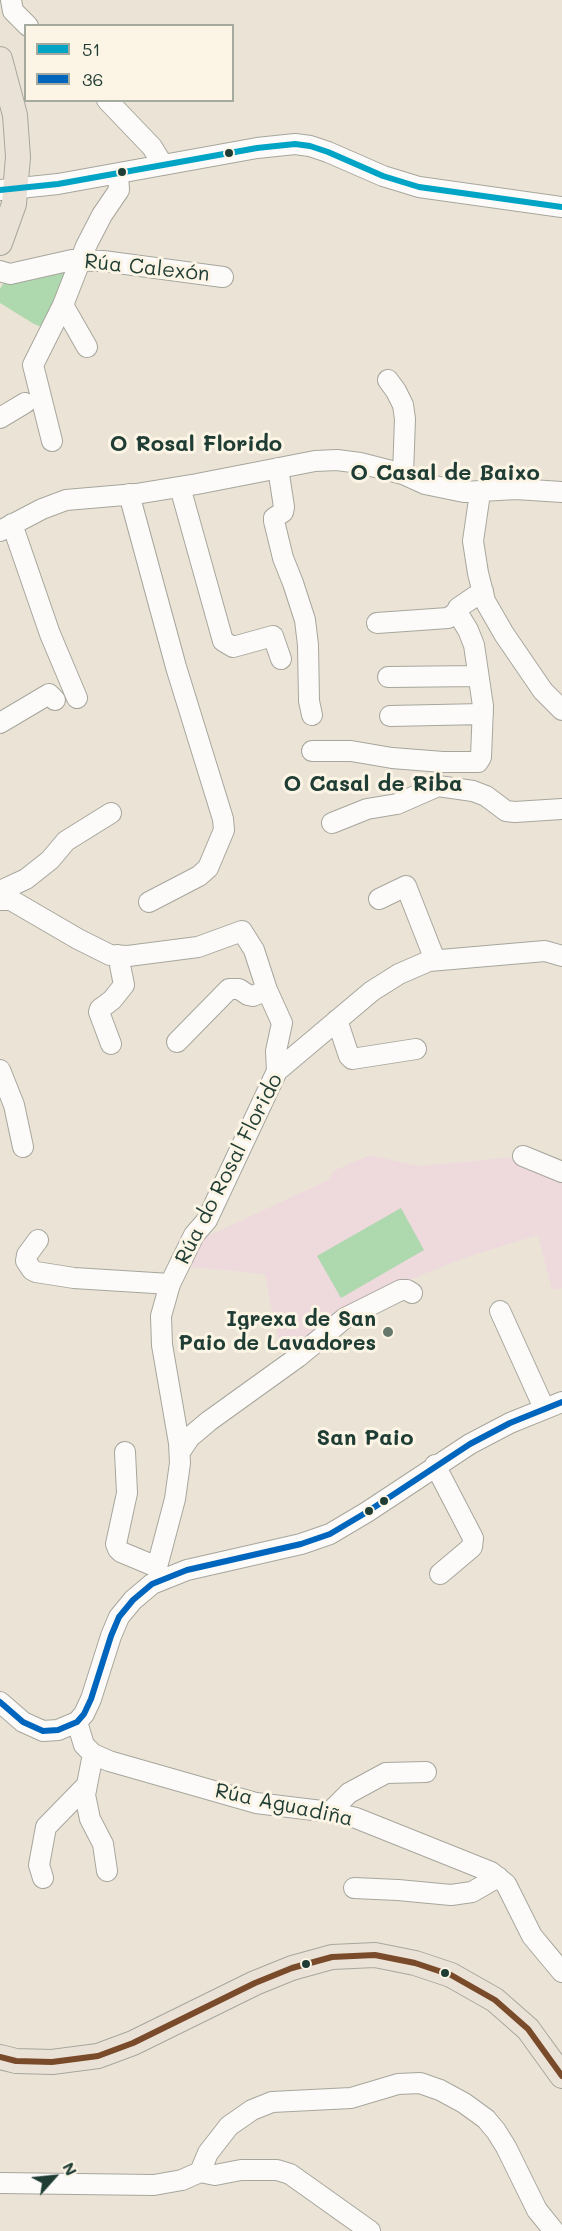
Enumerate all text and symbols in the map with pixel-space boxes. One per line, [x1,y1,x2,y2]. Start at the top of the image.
legend [24,24,234,102]
text: 51 [82,37,101,61]
text: 36 [82,67,103,91]
unlabelled marker [223,147,235,159]
unlabelled marker [116,166,128,178]
street label: Rúa Calexón [83,249,211,287]
district label: O Rosal Florido [110,431,282,457]
district label: O Casal de Baixo [350,460,540,486]
district label: O Casal de Riba [283,771,463,797]
street label: Rúa do Rosal Florido [170,1069,288,1269]
place label: Igrexa de San Paio de Lavadores [179,1307,376,1357]
marker: Igrexa de San Paio de Lavadores [381,1325,395,1339]
district label: San Paio [316,1425,414,1451]
unlabelled marker [378,1495,390,1507]
unlabelled marker [363,1505,375,1517]
street label: Rúa Aguadiña [213,1778,355,1832]
unlabelled marker [300,1958,312,1970]
unlabelled marker [439,1967,451,1979]
north arrow [24,2147,84,2207]
text: N [58,2158,83,2179]

